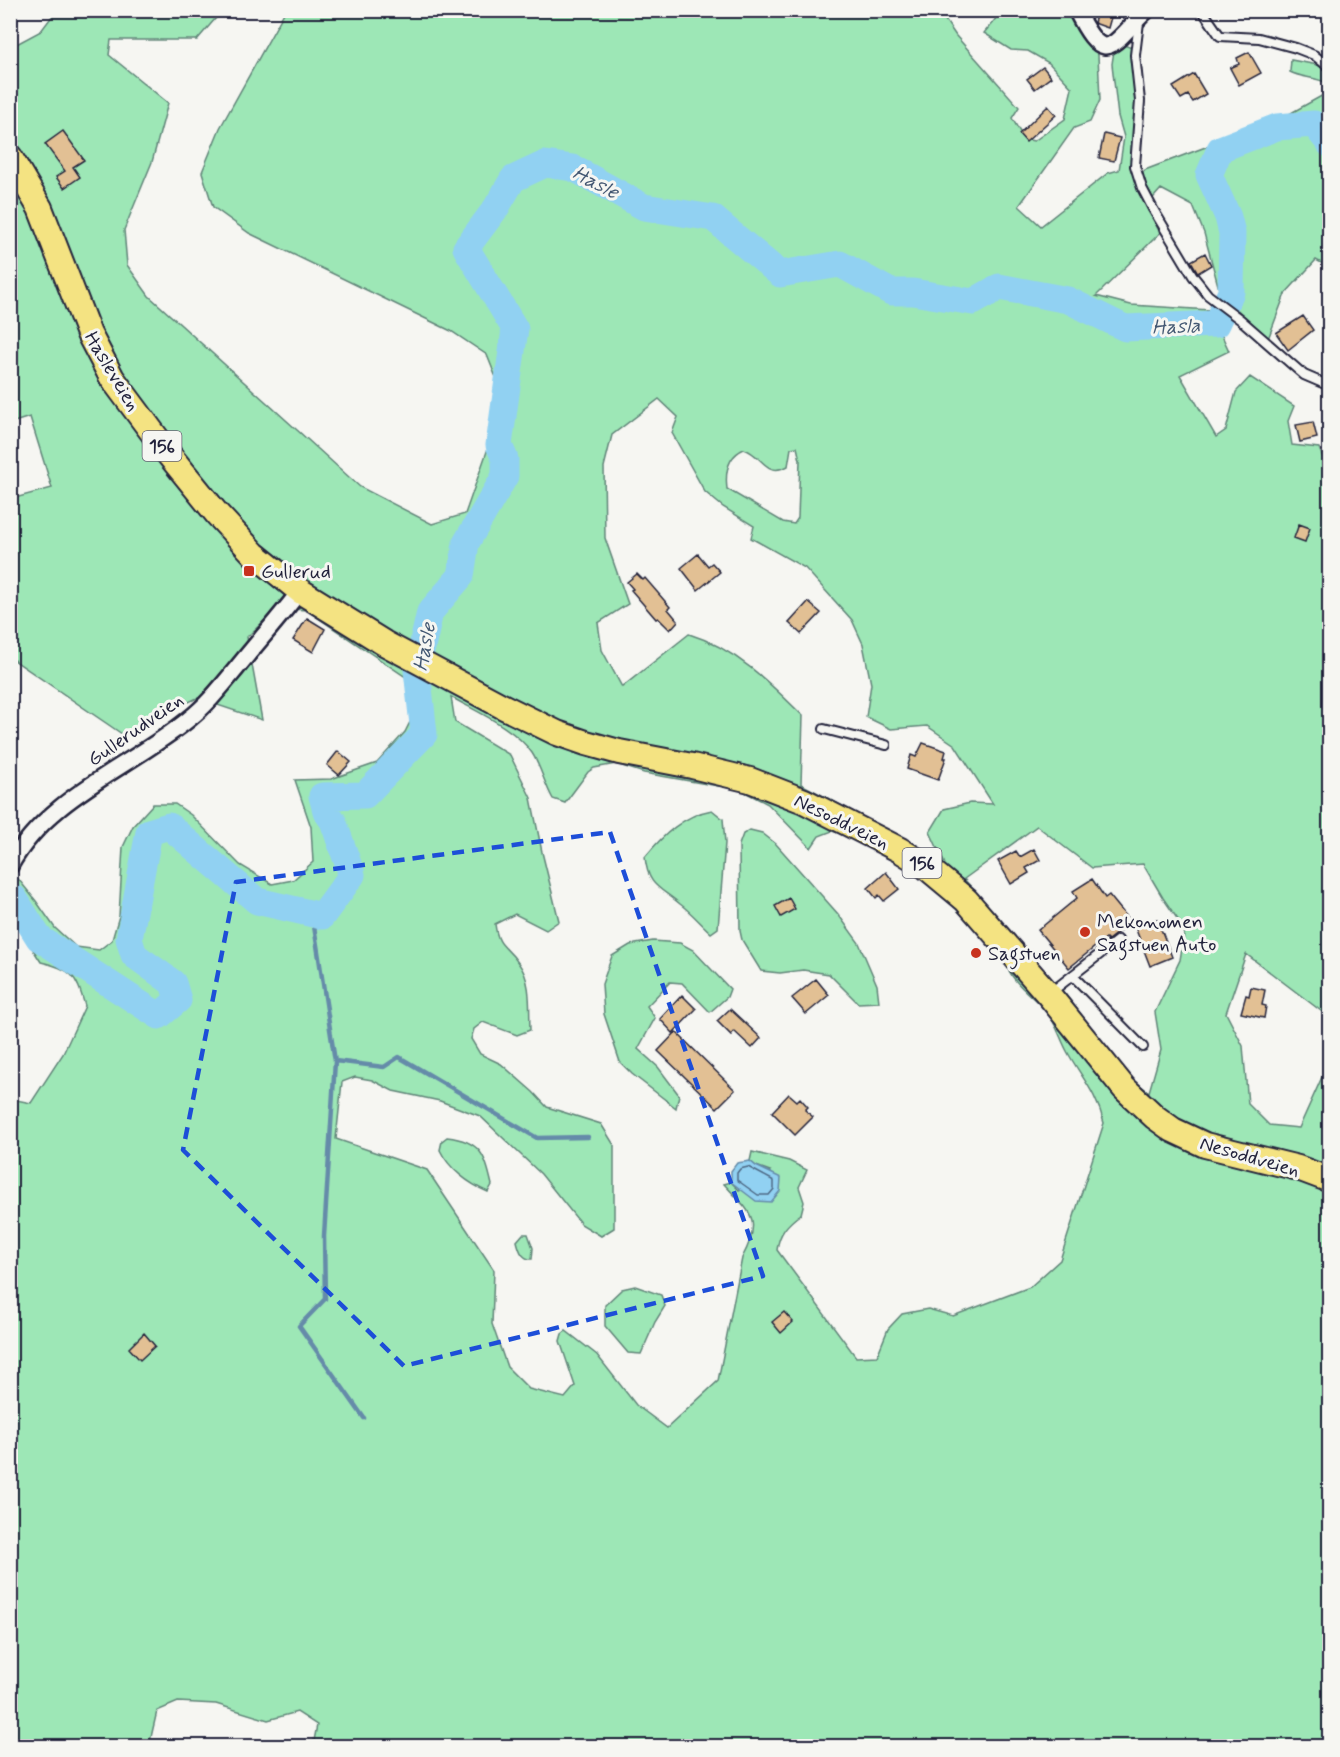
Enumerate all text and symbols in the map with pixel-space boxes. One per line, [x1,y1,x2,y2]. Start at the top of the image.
water label: Hasle [568,159,625,207]
water label: Hasla [1151,312,1201,342]
street label: Hasleveien [77,327,146,417]
road number: 156 [142,431,182,461]
place label: Gullerud [261,559,331,586]
marker: Gullerud [242,564,256,578]
water label: Hasle [407,620,443,673]
street label: Gullerudveien [82,687,189,773]
street label: Nesoddveien [789,788,893,857]
road number: 156 [902,848,942,878]
place label: Mekonomen Sagstuen Auto [1097,909,1216,961]
marker: Mekonomen Sagstuen Auto [1078,925,1092,939]
place label: Sagstuen [988,941,1061,970]
marker: Sagstuen [969,946,983,960]
street label: Nesoddveien [1196,1130,1303,1185]

